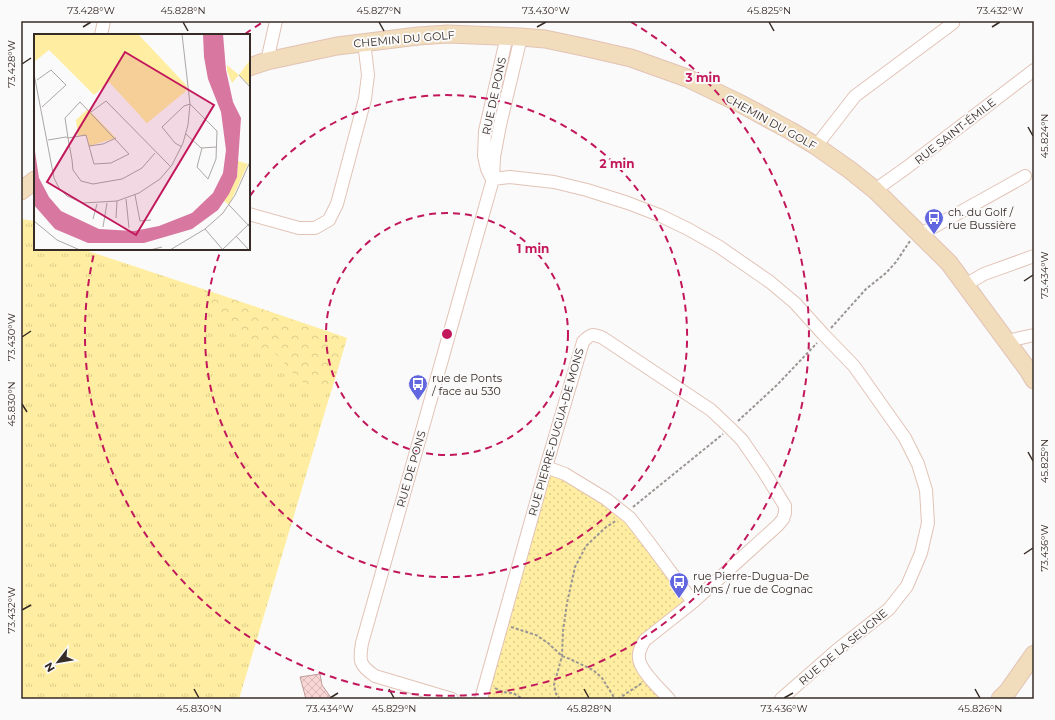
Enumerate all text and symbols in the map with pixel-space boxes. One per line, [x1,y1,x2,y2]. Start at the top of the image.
text: 73.428°W [67,4,115,17]
text: 45.828°N [160,4,206,17]
text: 45.827°N [357,4,401,17]
text: 73.430°W [522,4,570,17]
text: 45.825°N [747,4,791,17]
text: 73.432°W [977,4,1023,17]
street label: CHEMIN DU GOLF [353,28,455,50]
inset map [34,34,250,250]
text: 73.428°W [5,40,18,88]
street label: RUE DE PONS [479,56,509,136]
text: 3 min [685,70,721,85]
street label: CHEMIN DU GOLF [723,91,819,153]
street label: RUE SAINT-ÉMILE [912,95,998,167]
text: 45.824°N [1038,114,1051,158]
text: 2 min [600,156,634,171]
place label: ch. du Golf / rue Bussière [948,205,1017,232]
bus stop icon: ch. du Golf / rue Bussière [923,207,945,235]
text: 1 min [517,241,549,256]
text: 73.434°W [1038,251,1051,299]
text: 73.430°W [5,313,18,361]
centre of rings [440,327,454,341]
street label: RUE PIERRE-DUGUA-DE MONS [525,346,587,518]
place label: rue de Ponts / face au 530 [431,371,503,398]
bus stop icon: rue de Ponts / face au 530 [407,373,429,401]
text: 45.830°N [5,381,18,427]
street label: RUE DE PONS [393,429,429,509]
text: 45.825°N [1038,439,1051,483]
text: 73.436°W [1038,525,1051,572]
place label: rue Pierre-Dugua-De Mons / rue de Cognac [693,569,813,596]
bus stop icon: rue Pierre-Dugua-De Mons / rue de Cognac [668,571,690,599]
text: 73.432°W [5,587,18,633]
street label: RUE DE LA SEUGNE [796,606,890,688]
north arrow [38,642,78,682]
text: N [41,660,58,675]
text: 45.830°N [176,702,222,715]
text: 73.434°W [306,702,354,715]
text: 45.829°N [372,702,416,715]
text: 45.828°N [566,702,612,715]
text: 73.436°W [761,702,808,715]
text: 45.826°N [958,702,1002,715]

